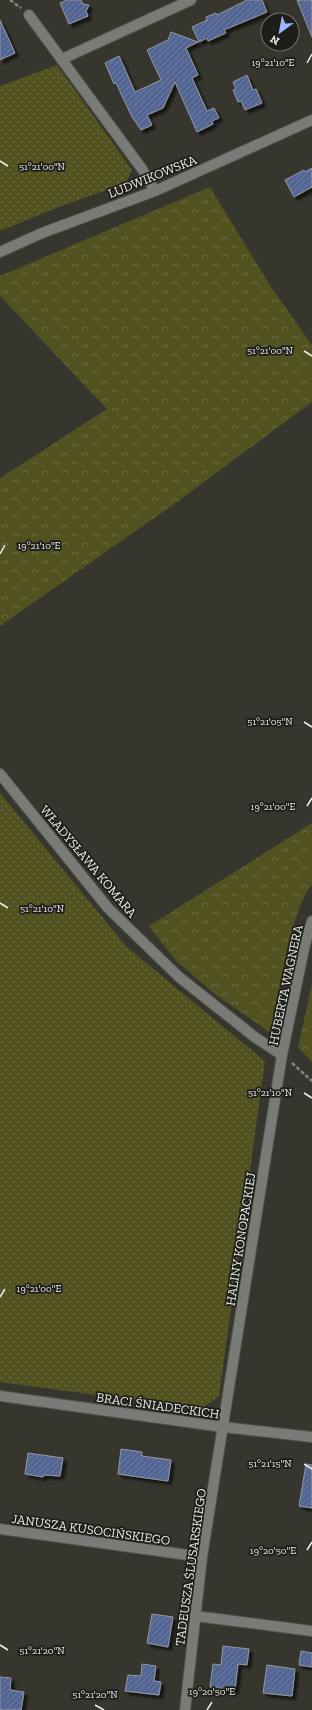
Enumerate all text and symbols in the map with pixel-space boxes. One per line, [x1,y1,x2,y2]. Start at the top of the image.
north arrow [260,12,300,52]
text: N [267,32,282,48]
text: 19°21'10"E [252,57,295,69]
street label: LUDWIKOWSKA [106,152,199,201]
text: 51°21'00"N [19,161,66,173]
text: 51°21'00"N [247,345,294,357]
text: 19°21'10"E [18,540,61,552]
text: 51°21'05"N [247,716,293,728]
text: 19°21'00"E [251,801,296,813]
street label: WŁADYSŁAWA KOMARA [37,802,140,921]
text: 51°21'10"N [20,903,65,915]
street label: HUBERTA WAGNERA [265,923,306,1047]
text: 51°21'10"N [248,1087,293,1099]
street label: HALINY KONOPACKIEJ [223,1171,258,1307]
text: 19°21'00"E [17,1283,62,1295]
street label: BRACI ŚNIADECKICH [95,1389,221,1422]
text: 51°21'15"N [248,1458,292,1470]
street label: TADEUSZA ŚLUSARSKIEGO [172,1487,209,1647]
street label: JANUSZA KUSOCIŃSKIEGO [11,1511,171,1548]
text: 19°20'50"E [250,1545,296,1557]
text: 51°21'20"N [19,1645,65,1657]
text: 19°20'50"E [189,1686,235,1698]
text: 51°21'20"N [72,1689,118,1701]

